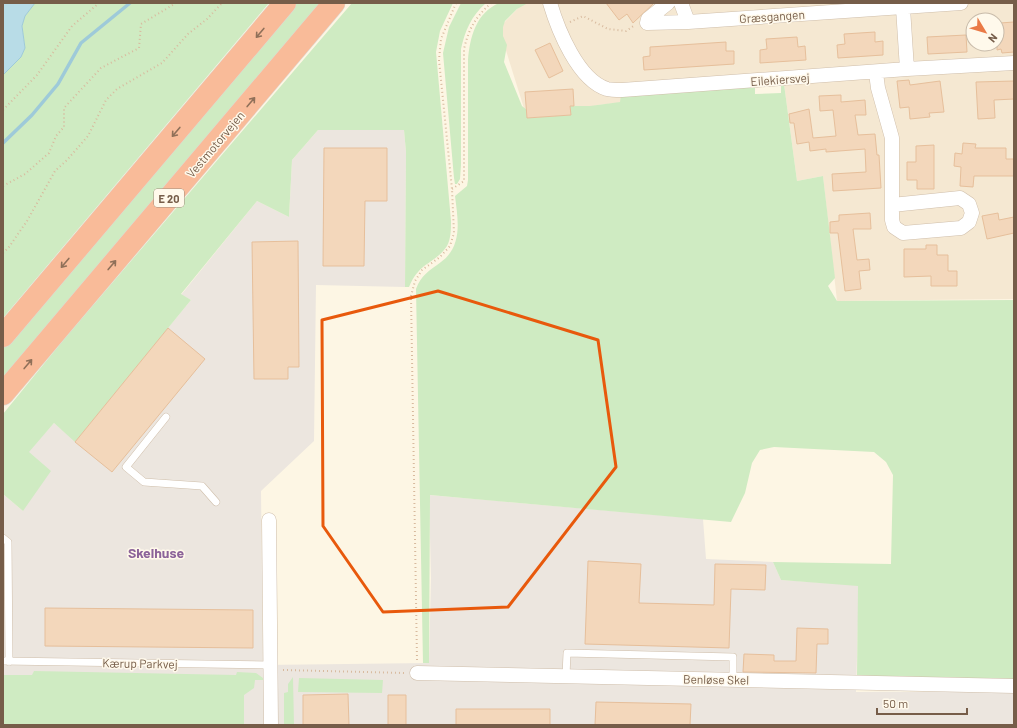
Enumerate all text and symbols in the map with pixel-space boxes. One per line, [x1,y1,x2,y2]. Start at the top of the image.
street label: Græsgangen [739,7,805,25]
north arrow [965,12,1005,52]
one-way arrow [255,27,264,38]
text: N [986,32,1001,45]
street label: Eilekiersvej [750,70,810,88]
one-way arrow [246,96,255,107]
street label: Vestmotorvejen [183,108,247,180]
one-way arrow [171,127,180,137]
road number: E 20 [154,189,184,207]
one-way arrow [60,258,69,269]
one-way arrow [108,260,117,270]
one-way arrow [24,359,33,370]
district label: Skelhuse [128,544,184,561]
street label: Kærup Parkvej [102,655,178,671]
street label: Benløse Skel [683,671,749,687]
scale bar [877,690,967,716]
text: 50 m [883,696,908,710]

